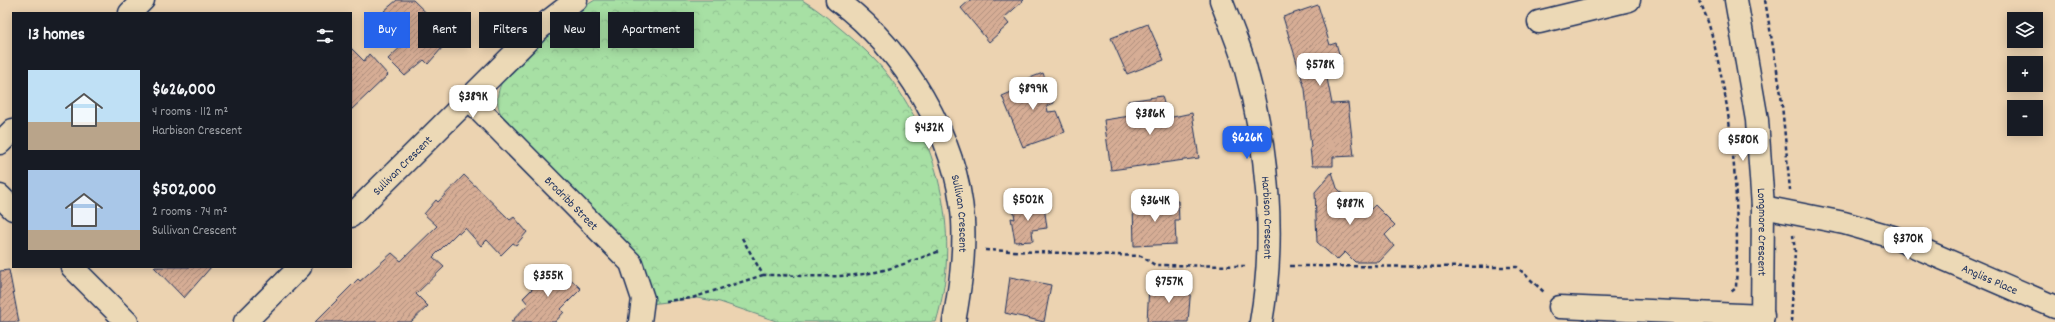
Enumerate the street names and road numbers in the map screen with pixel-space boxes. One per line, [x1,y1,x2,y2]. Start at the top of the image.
street label: Sullivan Crescent [369,132,437,200]
street label: Brodribb Street [540,173,602,235]
street label: Sullivan Crescent [946,173,970,253]
street label: Harbison Crescent [1256,175,1276,260]
street label: Longmore Crescent [1752,188,1770,277]
street label: Angliss Place [1959,261,2020,300]

